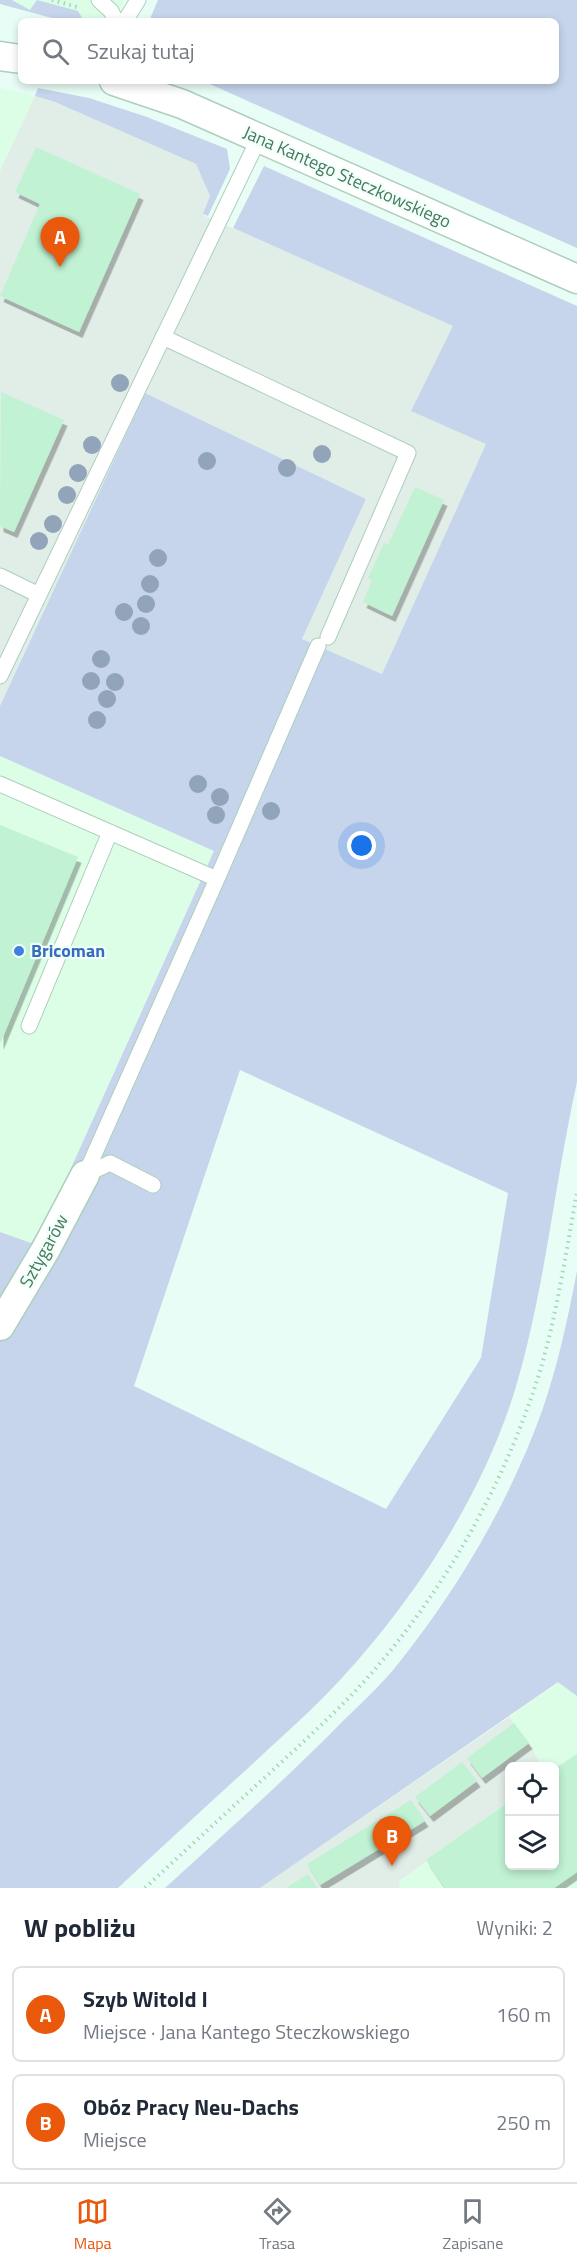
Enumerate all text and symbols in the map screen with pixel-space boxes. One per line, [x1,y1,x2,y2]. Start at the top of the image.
search box [18,18,559,84]
text: Szukaj tutaj [87,34,195,68]
icon: search [39,35,72,68]
street label: Jana Kantego Steczkowskiego [239,118,456,235]
pin: A [40,218,80,267]
your location [347,831,376,860]
place label: Bricoman [31,937,105,964]
marker: Bricoman [12,944,26,958]
street label: Sztygarów [12,1209,75,1292]
map controls [505,1762,559,1870]
button: locate [505,1762,559,1816]
pin: B [372,1816,412,1866]
button: layers [505,1816,559,1870]
text: W pobliżu [24,1908,136,1947]
text: Wyniki: 2 [477,1912,553,1943]
text: Szyb Witold I [83,1982,208,2016]
text: A [39,1999,52,2030]
text: 160 m [496,1999,551,2030]
text: Miejsce · Jana Kantego Steczkowskiego [83,2016,410,2047]
text: Obóz Pracy Neu-Dachs [83,2090,299,2124]
text: B [39,2107,52,2138]
text: 250 m [496,2107,551,2138]
text: Miejsce [83,2124,147,2155]
tab: Mapa [74,2195,112,2255]
tab: Trasa [259,2195,295,2255]
tab: Zapisane [443,2195,503,2255]

